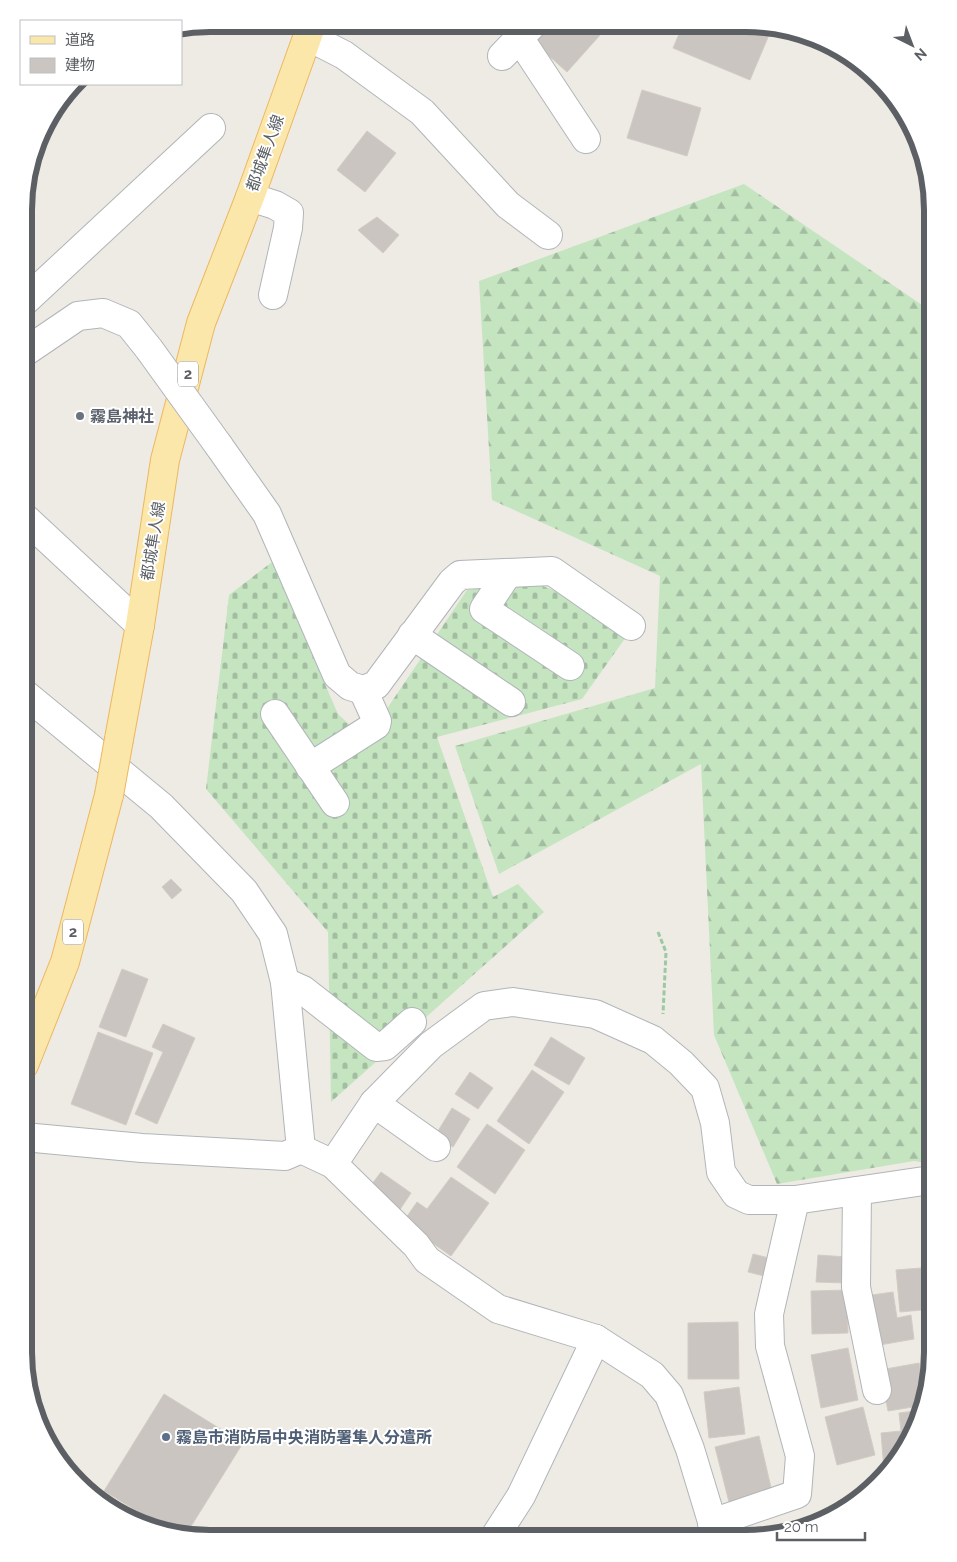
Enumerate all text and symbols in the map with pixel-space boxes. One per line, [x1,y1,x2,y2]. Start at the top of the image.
legend [20,20,182,85]
north arrow [887,20,937,70]
text: 道路 [65,31,95,49]
text: N [911,45,930,64]
text: 建物 [65,56,95,74]
street label: 都城隼人線 [242,112,288,194]
road number: 2 [178,362,198,386]
place label: 霧島神社 [90,407,154,426]
marker: 霧島神社 [74,410,86,422]
street label: 都城隼人線 [137,500,169,582]
road number: 2 [63,920,83,944]
place label: 霧島市消防局中央消防署隼人分遣所 [176,1428,432,1447]
marker: 霧島市消防局中央消防署隼人分遣所 [160,1431,172,1443]
scale bar [777,1510,864,1542]
text: 20 m [784,1518,819,1536]

